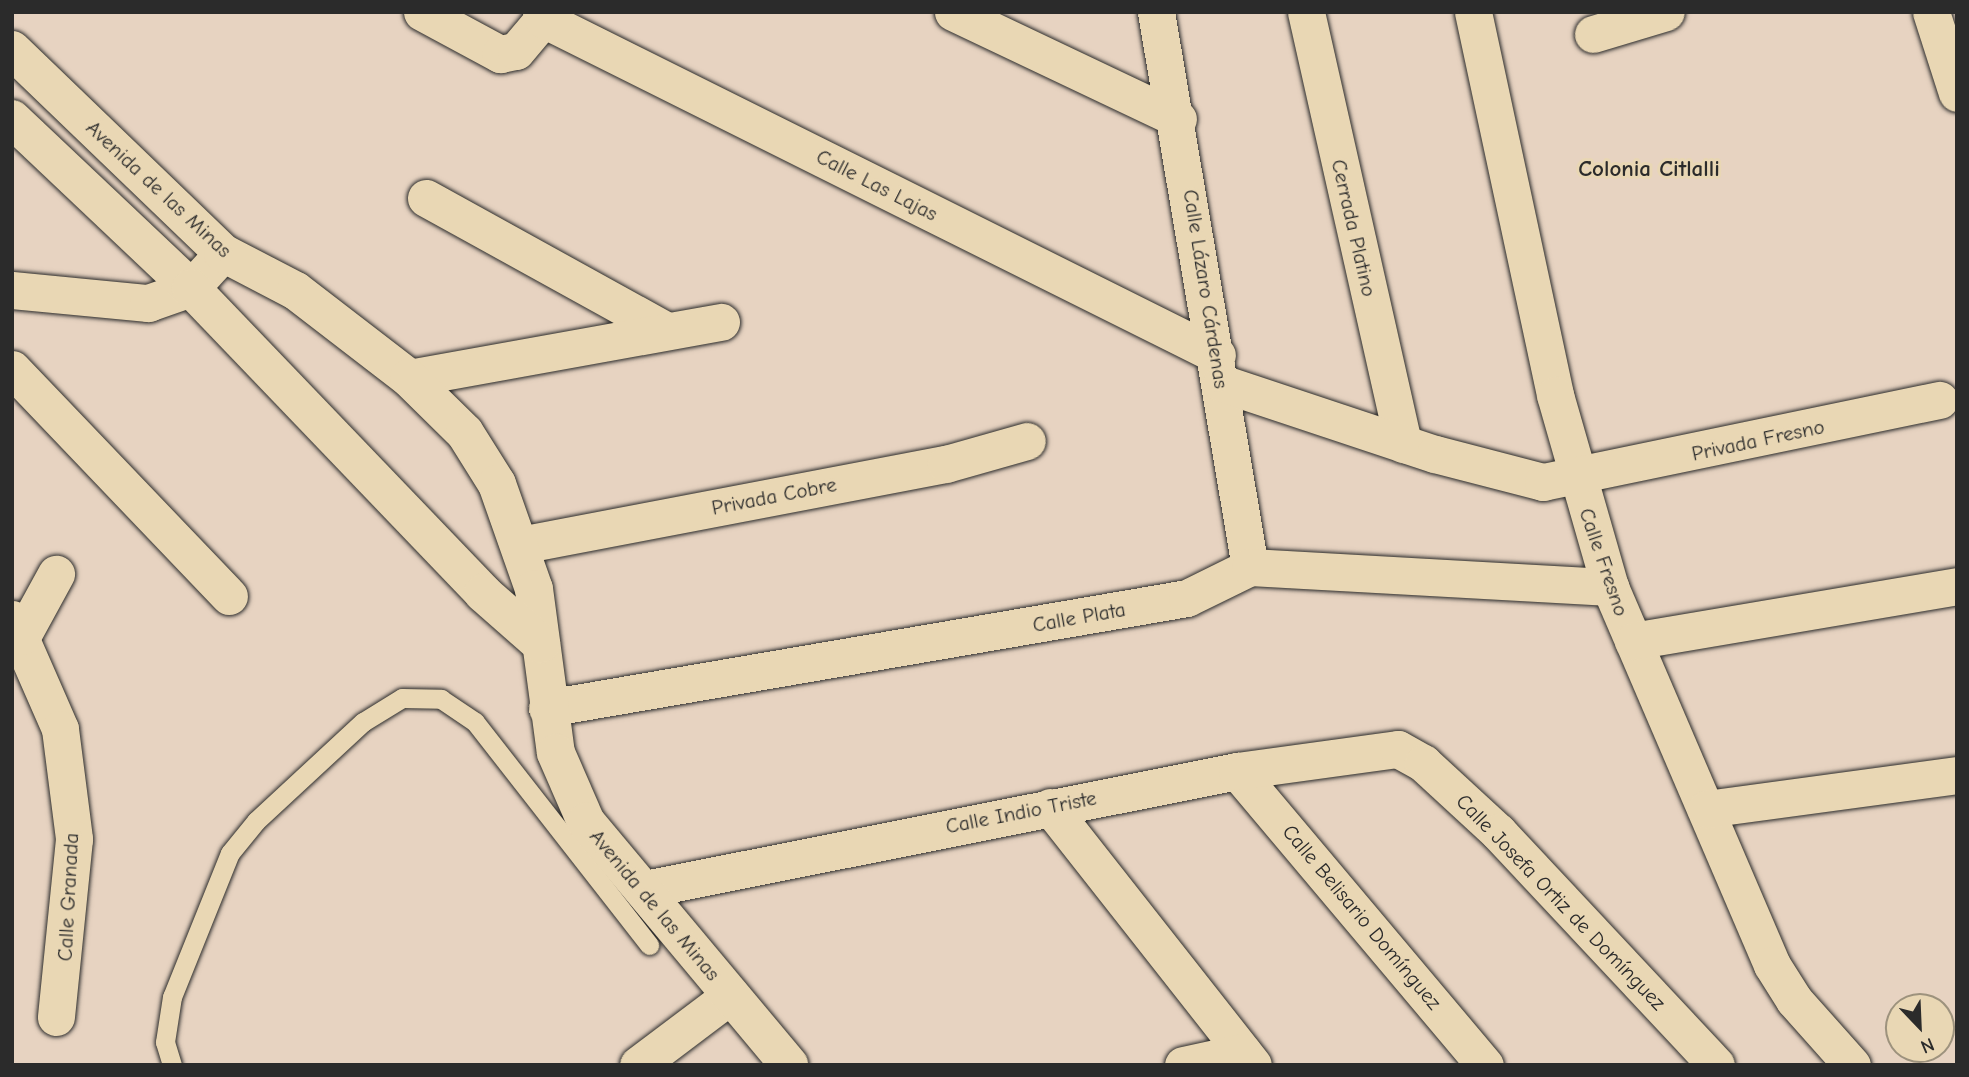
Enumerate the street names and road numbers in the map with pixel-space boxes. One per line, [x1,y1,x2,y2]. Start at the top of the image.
street label: Avenida de las Minas [81,115,237,263]
street label: Calle Las Lajas [812,144,942,226]
street label: Cerrada Platino [1326,157,1382,299]
street label: Calle Lázaro Cárdenas [1178,188,1234,390]
street label: Privada Fresno [1689,414,1827,466]
street label: Privada Cobre [709,472,839,520]
street label: Calle Fresno [1574,505,1634,619]
street label: Calle Plata [1031,596,1127,638]
street label: Calle Indio Triste [943,785,1099,839]
street label: Calle Josefa Ortiz de Domínguez [1451,789,1671,1015]
street label: Calle Belisario Domínguez [1277,819,1447,1015]
street label: Avenida de las Minas [584,824,726,986]
street label: Calle Granada [52,832,84,962]

